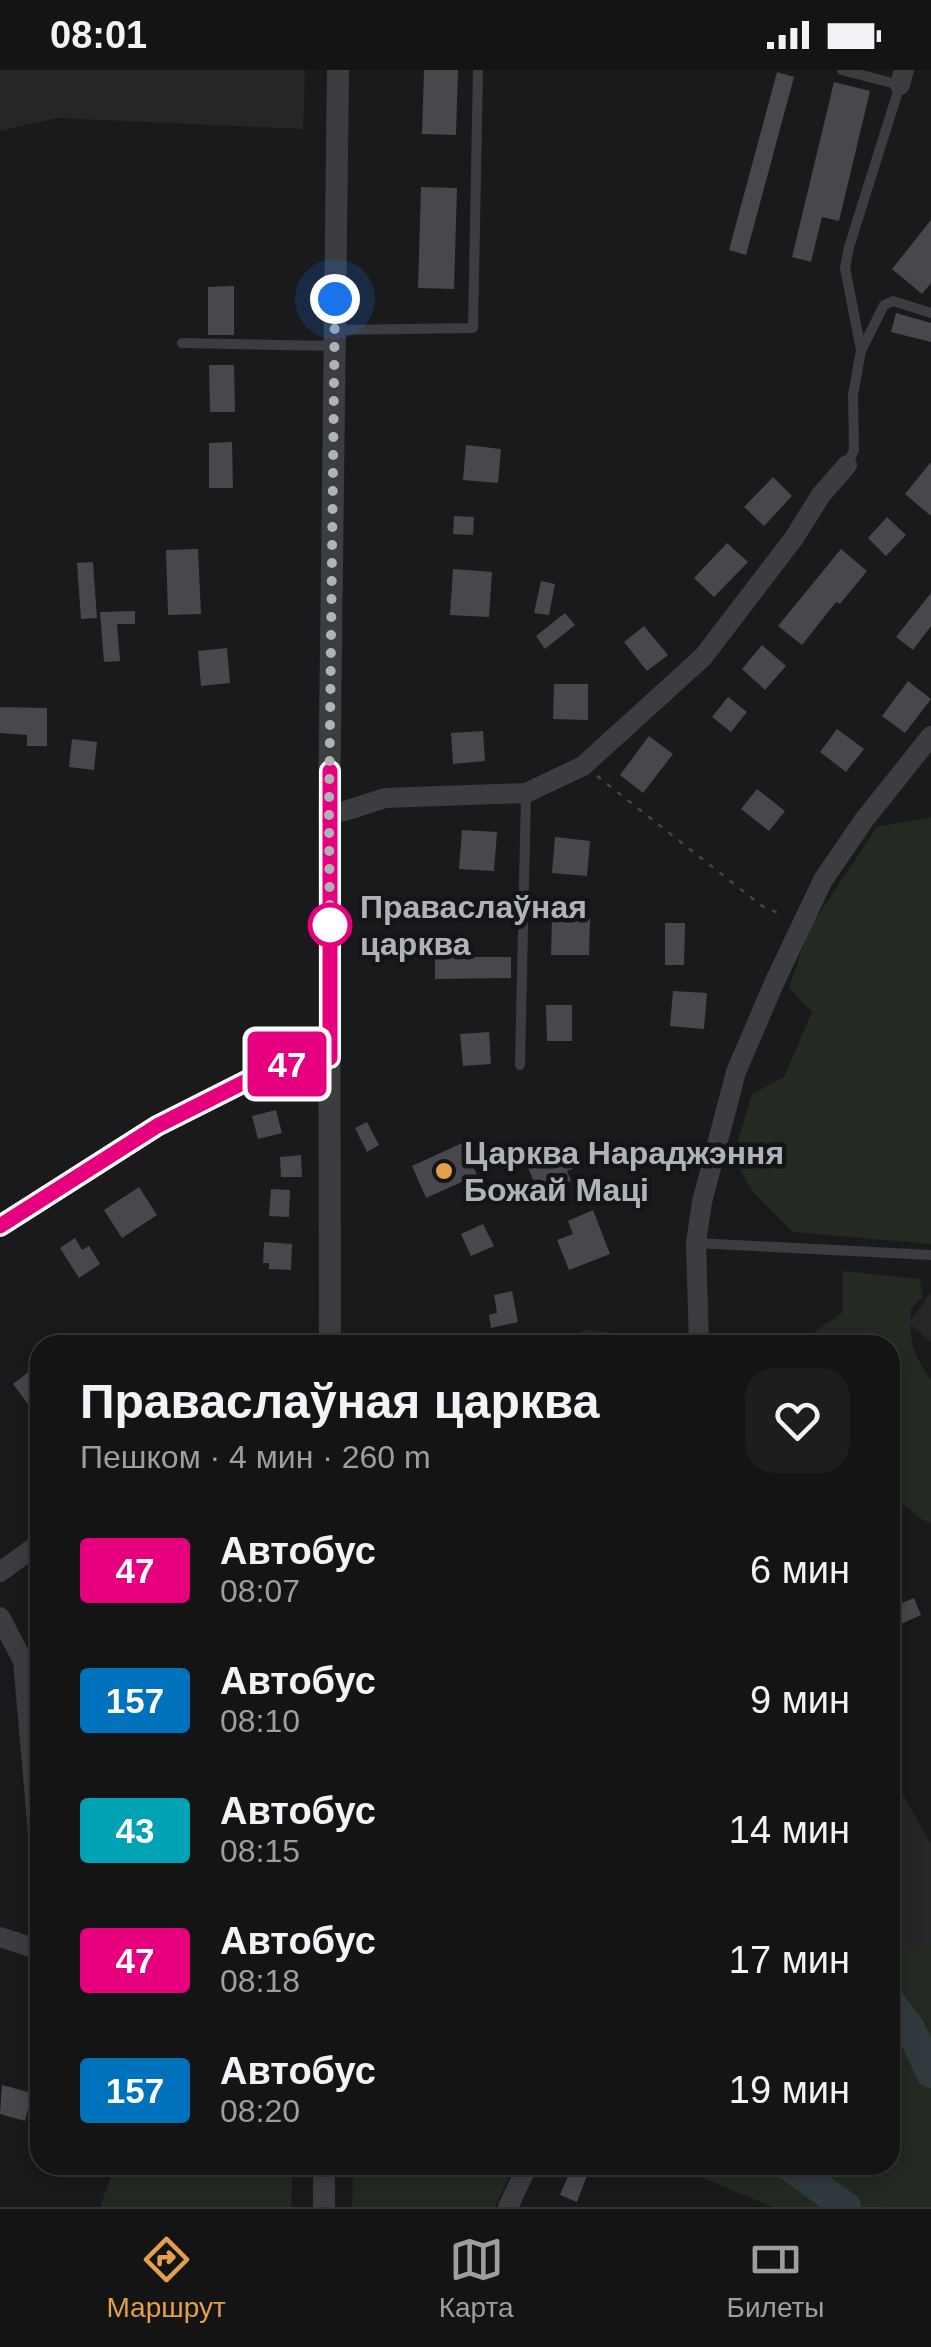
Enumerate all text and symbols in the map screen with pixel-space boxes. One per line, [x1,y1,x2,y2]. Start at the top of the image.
text: 08:01 [50,14,147,56]
your location [310,274,360,324]
place label: Праваслаўная царква [360,889,587,962]
marker: Праваслаўная царква [309,904,351,946]
line badge: 47 [242,1032,332,1096]
text: 47 [268,1045,306,1084]
place label: Царква Нараджэння Божай Маці [464,1135,784,1208]
marker: Царква Нараджэння Божай Маці [433,1160,455,1182]
button: heart [745,1368,850,1473]
text: Праваслаўная царква [80,1375,599,1428]
text: Пешком · 4 мин · 260 m [80,1439,431,1475]
text: Автобус [220,1530,376,1572]
text: 6 мин [750,1549,850,1591]
text: 47 [116,1551,154,1590]
text: 08:07 [220,1573,300,1609]
text: Автобус [220,1660,376,1702]
text: 9 мин [750,1679,850,1721]
text: 157 [106,1681,164,1720]
text: 08:10 [220,1703,300,1739]
text: Автобус [220,1790,376,1832]
text: 14 мин [729,1809,850,1851]
text: 43 [116,1811,154,1850]
text: 08:15 [220,1833,300,1869]
text: Автобус [220,1920,376,1962]
text: 17 мин [729,1939,850,1981]
text: 47 [116,1941,154,1980]
text: 08:18 [220,1963,300,1999]
text: Автобус [220,2050,376,2092]
text: 19 мин [729,2069,850,2111]
text: 157 [106,2071,164,2110]
text: 08:20 [220,2093,300,2129]
tab: Маршрут [106,2232,226,2324]
tab: Карта [439,2232,514,2324]
tab: Билеты [727,2232,825,2324]

